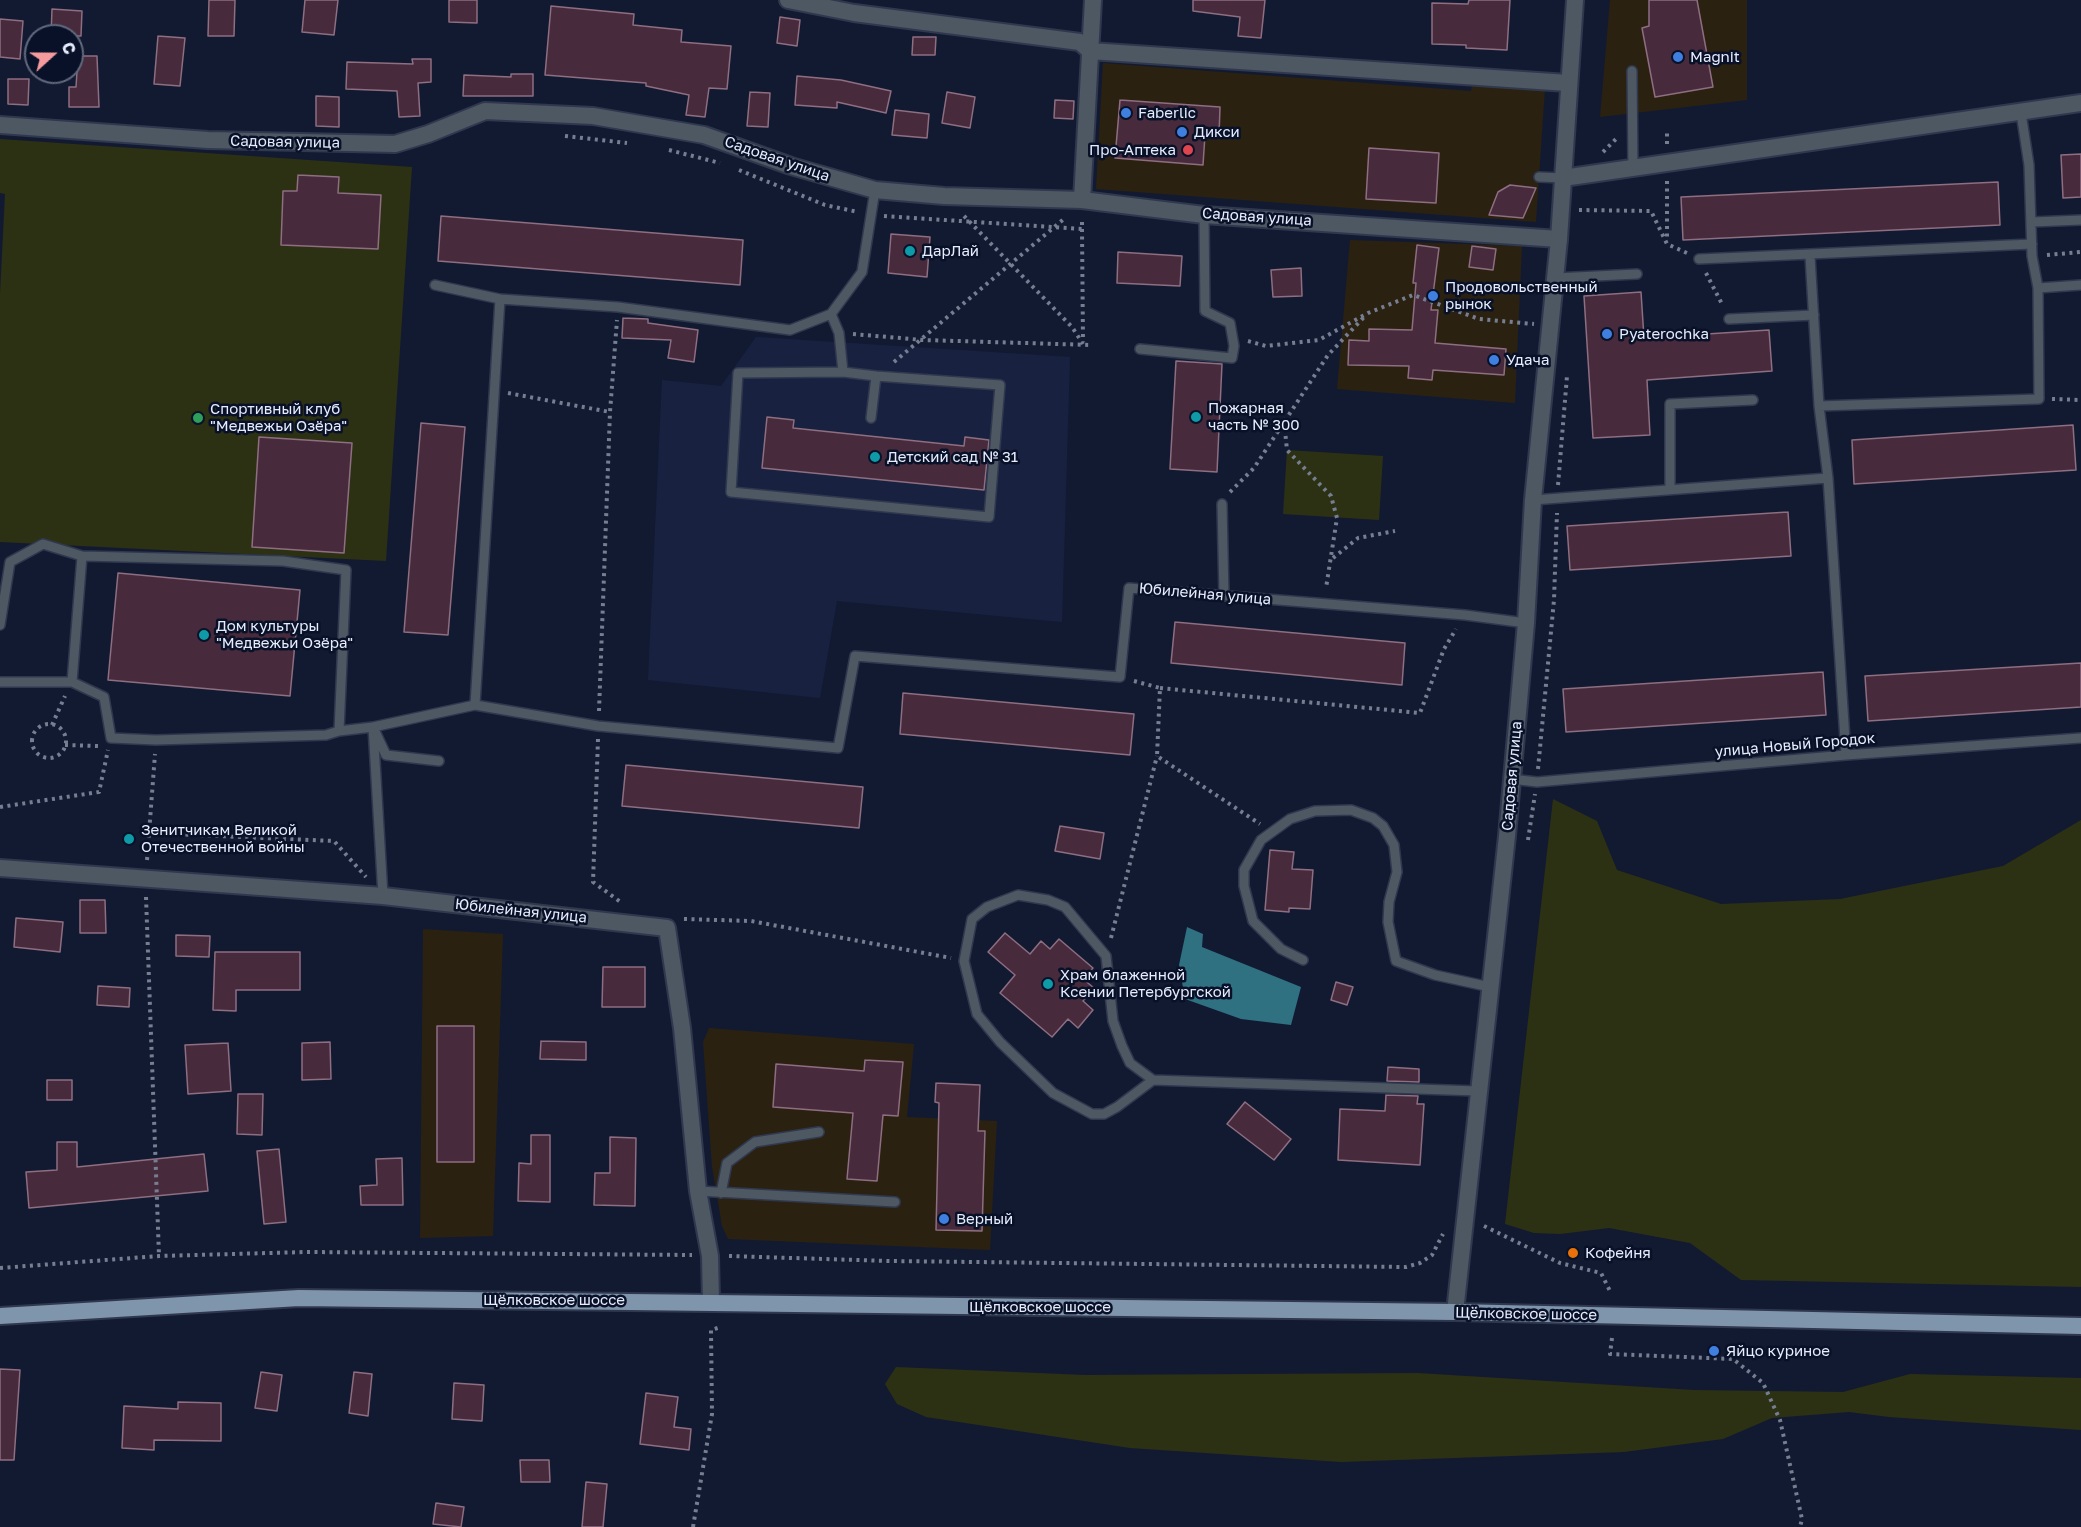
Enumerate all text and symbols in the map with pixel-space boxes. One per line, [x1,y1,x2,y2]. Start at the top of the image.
north arrow [24,24,84,84]
text: С [58,39,80,57]
place label: Magnit [1690,48,1740,66]
marker: Magnit [1671,50,1685,64]
place label: Faberlic [1138,104,1196,122]
marker: Faberlic [1119,106,1133,120]
place label: Дикси [1194,123,1240,141]
marker: Дикси [1175,125,1189,139]
street label: Садовая улица [230,132,340,152]
street label: Садовая улица [722,133,832,185]
place label: Про-Аптека [1089,141,1176,159]
marker: Про-Аптека [1181,143,1195,157]
street label: Садовая улица [1202,204,1312,230]
place label: ДарЛай [922,242,979,260]
marker: ДарЛай [903,244,917,258]
place label: Продовольственный рынок [1445,278,1598,313]
marker: Продовольственный рынок [1426,289,1440,303]
place label: Pyaterochka [1619,325,1709,343]
marker: Pyaterochka [1600,327,1614,341]
place label: Удача [1506,351,1549,369]
marker: Удача [1487,353,1501,367]
place label: Пожарная часть № 300 [1208,399,1299,434]
place label: Спортивный клуб "Медвежьи Озёра" [210,400,347,435]
marker: Пожарная часть № 300 [1189,410,1203,424]
marker: Спортивный клуб "Медвежьи Озёра" [191,411,205,425]
place label: Детский сад № 31 [887,448,1018,466]
marker: Детский сад № 31 [868,450,882,464]
street label: Юбилейная улица [1138,579,1272,609]
place label: Дом культуры "Медвежьи Озёра" [216,617,353,652]
marker: Дом культуры "Медвежьи Озёра" [197,628,211,642]
street label: Садовая улица [1498,720,1526,832]
street label: улица Новый Городок [1714,729,1876,761]
place label: Зенитчикам Великой Отечественной войны [141,821,305,856]
marker: Зенитчикам Великой Отечественной войны [122,832,136,846]
street label: Юбилейная улица [454,895,588,927]
place label: Храм блаженной Ксении Петербургской [1060,966,1231,1001]
marker: Храм блаженной Ксении Петербургской [1041,977,1055,991]
place label: Верный [956,1210,1013,1228]
marker: Верный [937,1212,951,1226]
place label: Кофейня [1585,1244,1651,1262]
marker: Кофейня [1566,1246,1580,1260]
street label: Щёлковское шоссе [483,1291,625,1309]
street label: Щёлковское шоссе [969,1298,1111,1316]
street label: Щёлковское шоссе [1455,1304,1597,1324]
place label: Яйцо куриное [1726,1342,1830,1360]
marker: Яйцо куриное [1707,1344,1721,1358]

